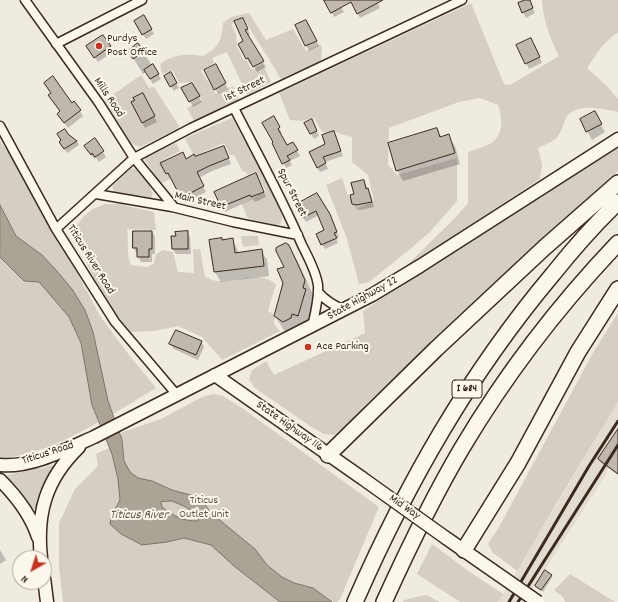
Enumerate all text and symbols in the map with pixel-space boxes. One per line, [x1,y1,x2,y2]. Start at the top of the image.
place label: Purdys Post Office [107,32,157,60]
marker: Purdys Post Office [94,41,104,51]
street label: 1st Street [222,74,268,106]
street label: Mills Road [89,75,127,121]
street label: Spur Street [273,166,309,220]
street label: Main Street [173,189,227,215]
street label: Titicus River Road [63,223,117,297]
street label: State Highway 22 [325,274,401,324]
place label: Ace Parking [316,340,369,354]
marker: Ace Parking [303,342,313,352]
road number: I 684 [452,380,482,398]
street label: State Highway 116 [253,398,325,456]
street label: Titicus Road [20,439,76,469]
street label: Mid Way [386,492,422,524]
park label: Titicus Outlet Unit [179,494,229,522]
water label: Titicus River [110,508,168,524]
north arrow [12,550,52,590]
text: N [18,571,32,586]

